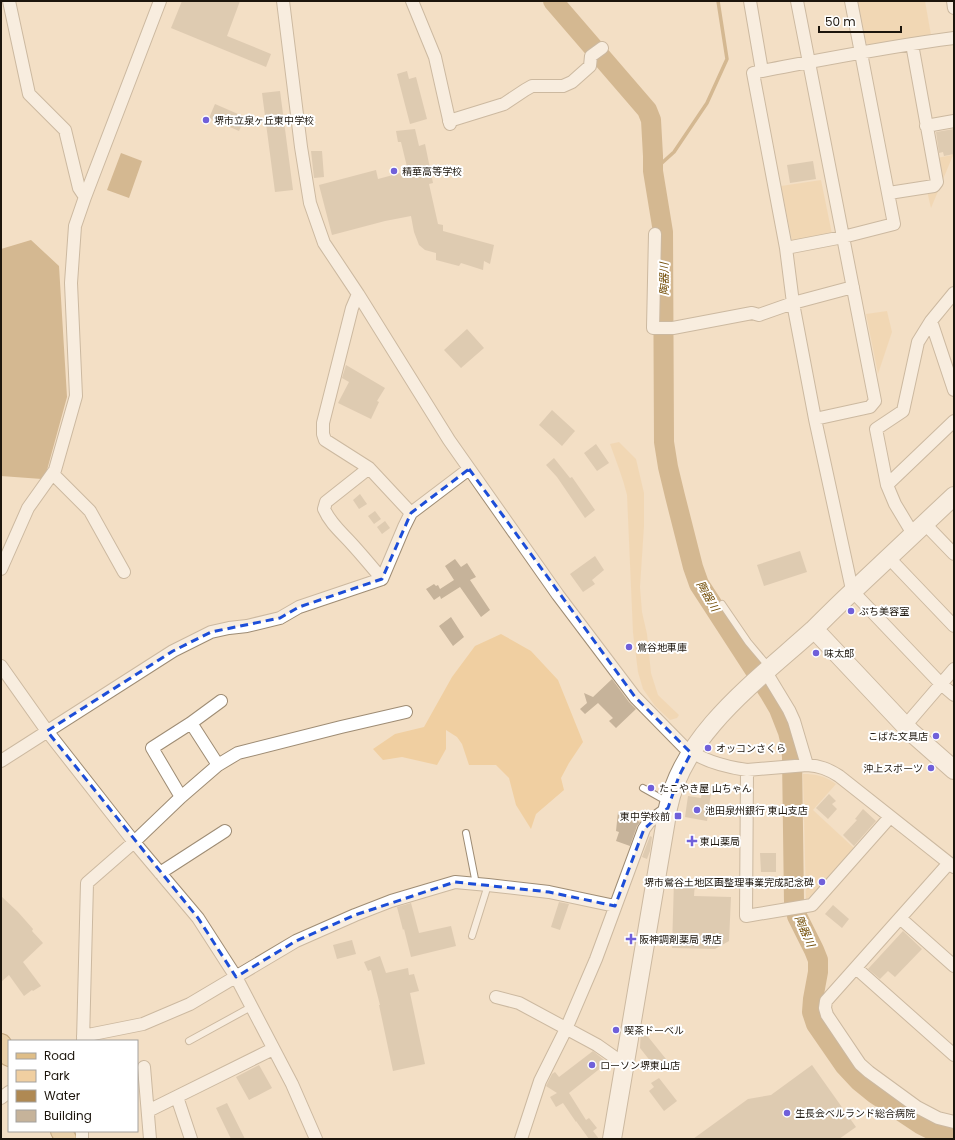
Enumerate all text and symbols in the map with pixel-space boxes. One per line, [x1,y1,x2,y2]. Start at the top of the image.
scale bar [819,8,901,34]
text: 50 m [825,13,856,30]
place label: 堺市立泉ヶ丘東中学校 [214,113,314,128]
marker: 堺市立泉ヶ丘東中学校 [201,115,211,125]
place label: 精華高等学校 [402,164,462,179]
marker: 精華高等学校 [389,166,399,176]
water label: 陶器川 [656,262,672,296]
water label: 陶器川 [693,578,724,615]
place label: ぷち美容室 [859,604,909,619]
marker: ぷち美容室 [846,606,856,616]
place label: 鴬谷地車庫 [637,640,687,655]
marker: 鴬谷地車庫 [624,642,634,652]
place label: 味太郎 [824,646,854,661]
marker: 味太郎 [811,648,821,658]
place label: こばた文具店 [868,729,928,744]
marker: こばた文具店 [931,731,941,741]
place label: オッコンさくら [716,741,786,756]
marker: オッコンさくら [703,743,713,753]
place label: 沖上スポーツ [863,761,923,776]
marker: 沖上スポーツ [926,763,936,773]
place label: たこやき屋 山ちゃん [659,781,752,796]
marker: たこやき屋 山ちゃん [646,783,656,793]
place label: 池田泉州銀行 東山支店 [705,803,808,818]
marker: 池田泉州銀行 東山支店 [692,805,702,815]
place label: 東中学校前 [620,809,670,824]
marker: 東中学校前 [673,811,683,821]
place label: 東山薬局 [700,834,740,849]
marker: 東山薬局 [687,836,697,846]
place label: 堺市鶯谷土地区画整理事業完成記念碑 [644,875,814,890]
marker: 堺市鶯谷土地区画整理事業完成記念碑 [817,877,827,887]
water label: 陶器川 [791,913,819,950]
place label: 阪神調剤薬局 堺店 [639,932,722,947]
marker: 阪神調剤薬局 堺店 [626,934,636,944]
place label: 喫茶ドーベル [624,1023,684,1038]
marker: 喫茶ドーベル [611,1025,621,1035]
legend [8,1040,138,1132]
text: Road [44,1047,75,1064]
place label: ローソン堺東山店 [600,1058,680,1073]
marker: ローソン堺東山店 [587,1060,597,1070]
text: Park [44,1067,71,1084]
text: Water [44,1087,81,1104]
place label: 生長会ベルランド総合病院 [795,1106,915,1121]
text: Building [44,1107,92,1124]
marker: 生長会ベルランド総合病院 [782,1108,792,1118]

